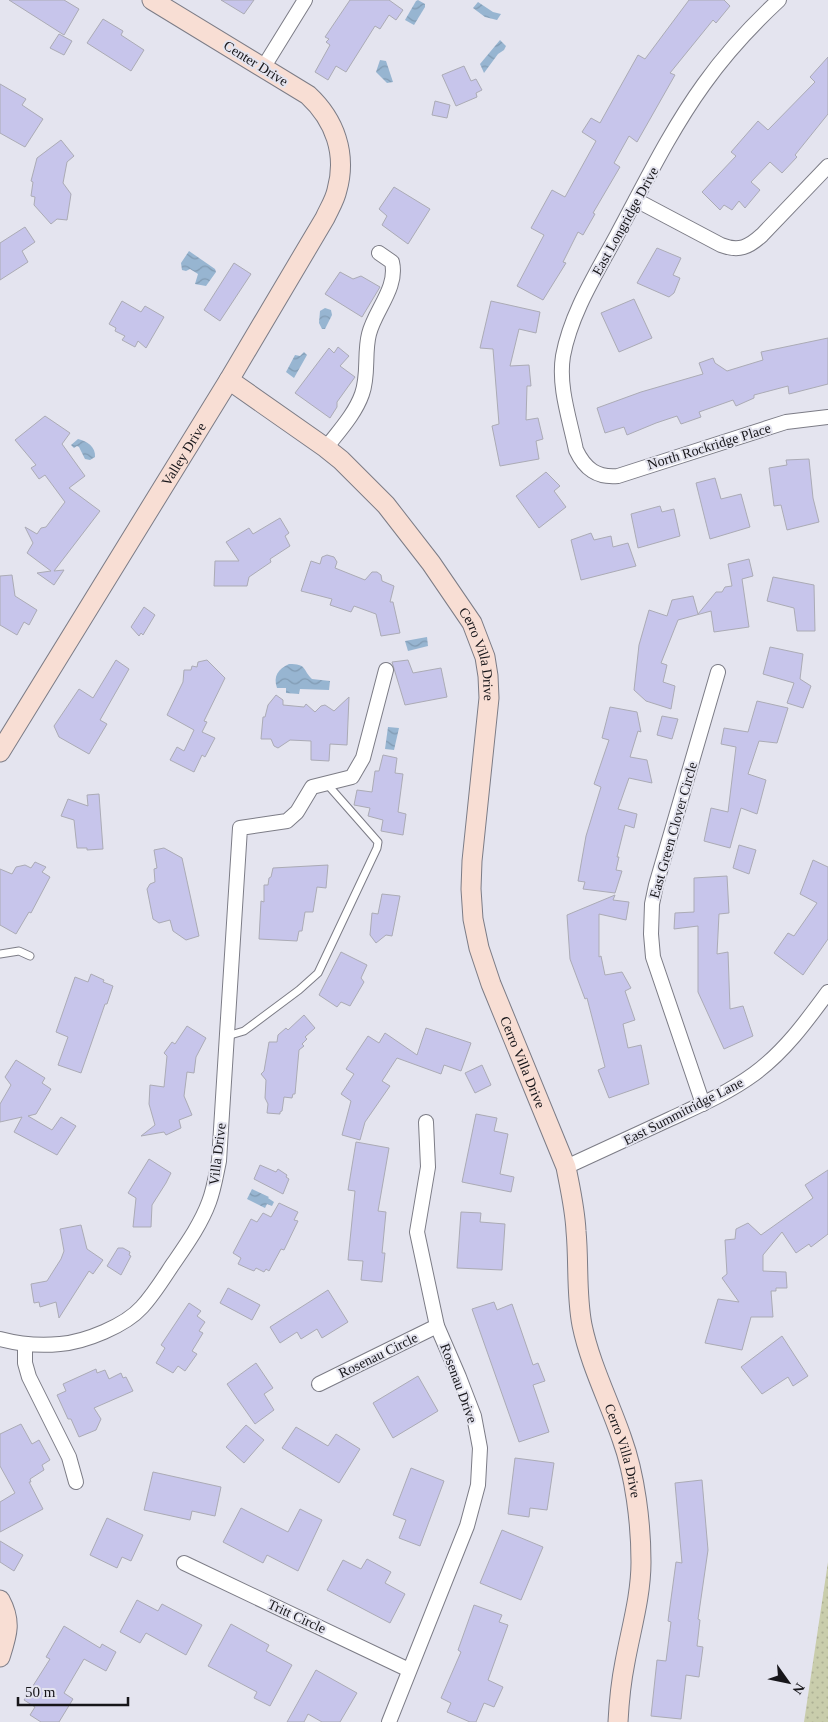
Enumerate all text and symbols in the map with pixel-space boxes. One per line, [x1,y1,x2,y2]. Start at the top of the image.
street label: Center Drive [221,38,291,89]
street label: East Longridge Drive [589,165,661,278]
street label: Valley Drive [159,420,209,488]
street label: North Rockridge Place [646,421,773,472]
street label: Cerro Villa Drive [456,605,496,701]
street label: East Green Clover Circle [647,760,700,900]
street label: Cerro Villa Drive [497,1014,548,1110]
street label: East Summitridge Lane [621,1075,746,1148]
street label: Villa Drive [206,1122,229,1186]
street label: Rosenau Circle [336,1330,420,1381]
street label: Rosenau Drive [437,1341,480,1425]
street label: Cerro Villa Drive [601,1402,643,1499]
street label: Tritt Circle [265,1597,328,1636]
north arrow [763,1657,813,1707]
scale bar [18,1674,128,1706]
text: N [789,1680,808,1697]
text: 50 m [25,1684,56,1700]

